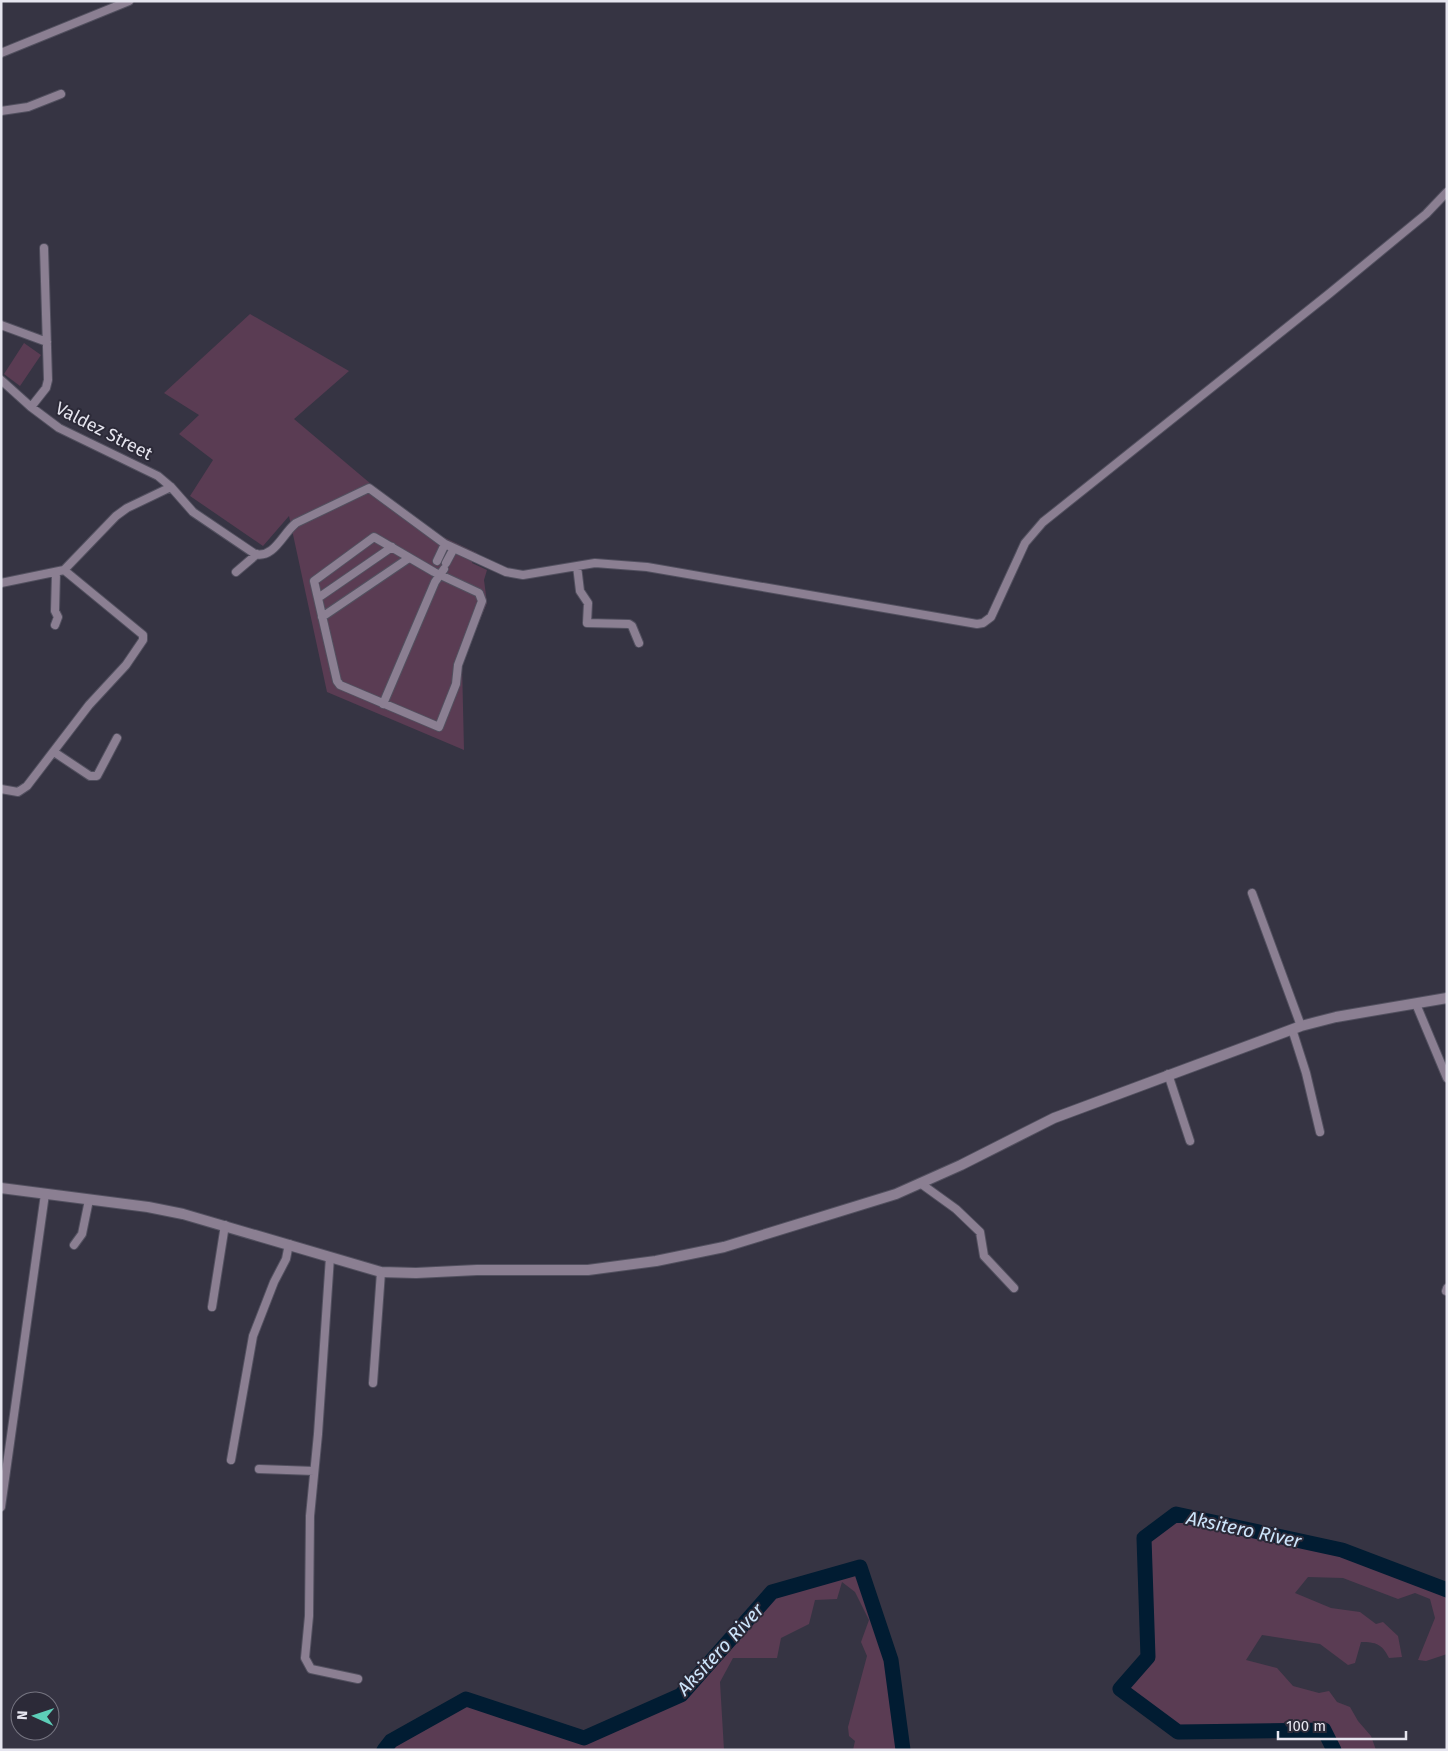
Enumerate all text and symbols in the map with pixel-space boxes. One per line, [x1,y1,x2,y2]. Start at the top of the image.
street label: Valdez Street [52,397,157,465]
water label: Aksitero River [1183,1506,1304,1553]
water label: Aksitero River [671,1598,769,1701]
north arrow [10,1691,60,1741]
scale bar [1278,1708,1406,1740]
text: N [14,1710,31,1720]
text: 100 m [1286,1717,1326,1735]

